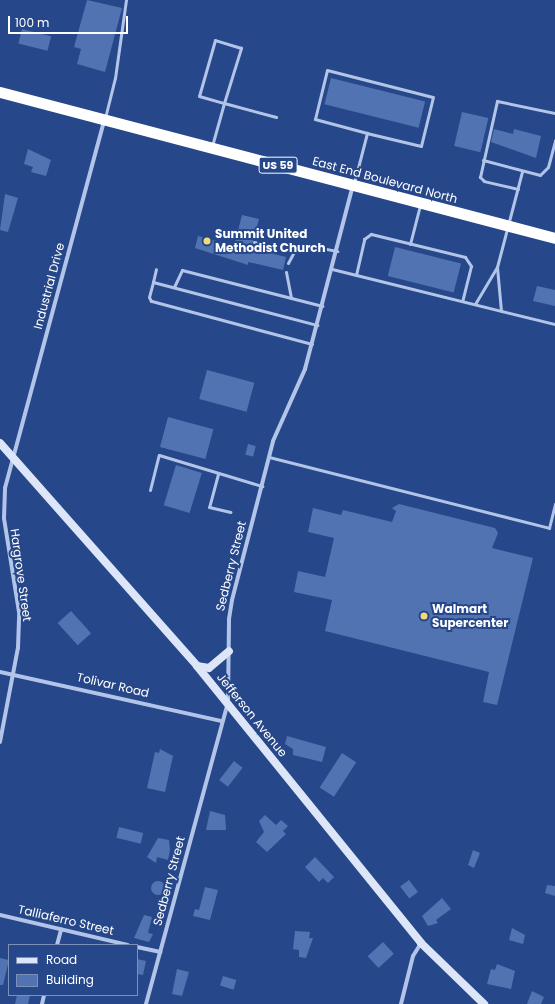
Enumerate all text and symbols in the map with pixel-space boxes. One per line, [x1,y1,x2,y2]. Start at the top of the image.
scale bar [10,8,130,34]
text: 100 m [15,14,49,31]
street label: East End Boulevard North [311,154,459,206]
road number: US 59 [258,156,298,174]
place label: Summit United Methodist Church [215,227,326,255]
marker: Summit United Methodist Church [202,236,212,246]
street label: Industrial Drive [31,241,67,331]
street label: Sedberry Street [213,520,249,612]
street label: Hargrove Street [7,528,35,622]
place label: Walmart Supercenter [432,602,508,630]
marker: Walmart Supercenter [419,611,429,621]
street label: Tolivar Road [75,670,151,700]
street label: Jefferson Avenue [214,670,290,760]
street label: Sedberry Street [150,835,188,927]
street label: Talliaferro Street [17,902,115,938]
legend [8,944,138,996]
text: Road [46,951,77,968]
text: Building [46,971,94,988]

